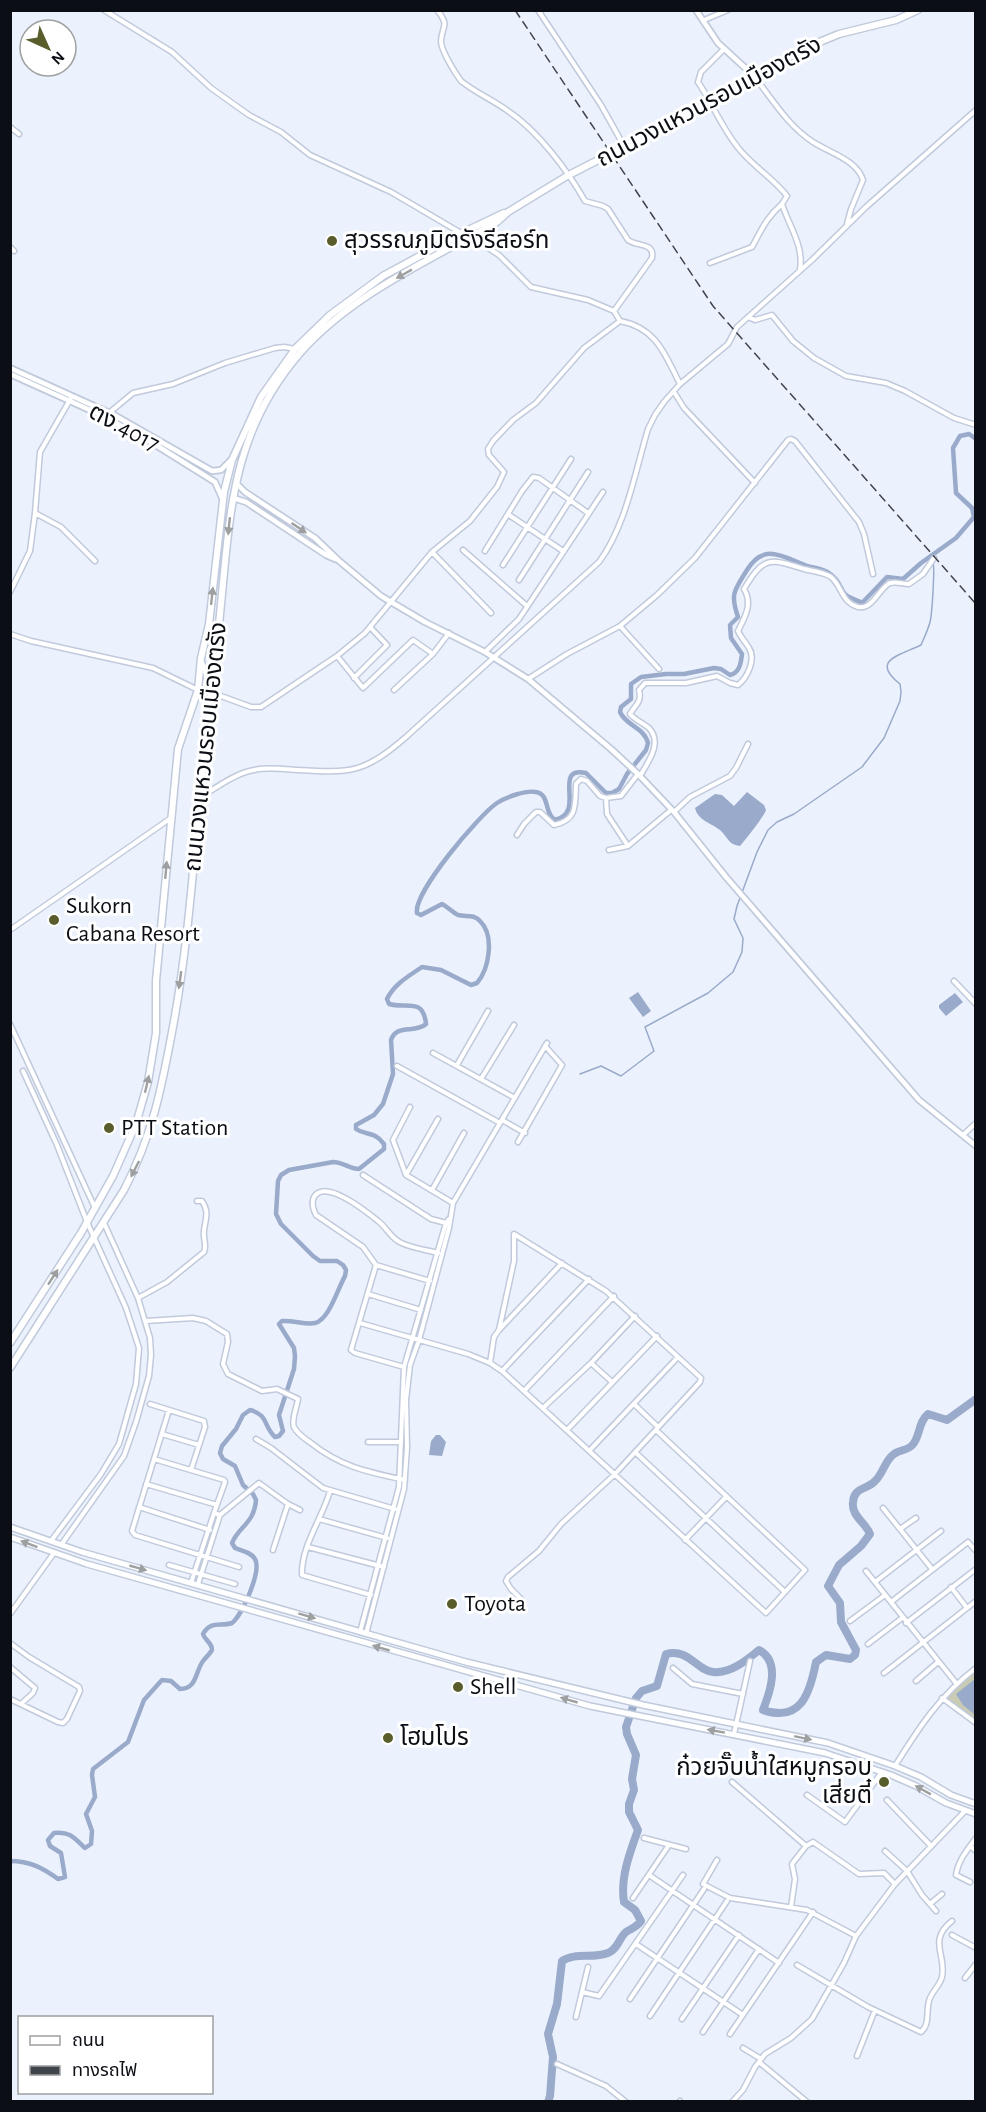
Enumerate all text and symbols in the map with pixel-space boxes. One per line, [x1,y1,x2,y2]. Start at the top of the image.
north arrow [18,18,78,78]
street label: ถนนวงแหวนรอบเมืองตรัง [592,32,826,172]
text: N [48,48,67,67]
place label: สุวรรณภูมิตรังรีสอร์ท [344,228,549,255]
marker: สุวรรณภูมิตรังรีสอร์ท [325,234,339,248]
one-way arrow [396,269,412,280]
street label: ตง.4017 [85,400,163,456]
one-way arrow [224,516,234,535]
one-way arrow [291,522,307,534]
one-way arrow [207,586,217,605]
street label: ถนนวงแหวนรอบเมืองตรัง [180,621,231,873]
one-way arrow [161,860,171,879]
place label: Sukorn Cabana Resort [66,894,200,946]
marker: Sukorn Cabana Resort [47,913,61,927]
one-way arrow [176,971,185,990]
one-way arrow [142,1075,152,1094]
place label: PTT Station [121,1116,228,1140]
marker: PTT Station [102,1121,116,1135]
one-way arrow [130,1161,140,1178]
one-way arrow [47,1269,58,1285]
one-way arrow [20,1539,38,1548]
one-way arrow [129,1563,147,1573]
place label: Toyota [464,1592,526,1616]
marker: Toyota [445,1597,459,1611]
one-way arrow [299,1612,317,1621]
one-way arrow [372,1643,390,1652]
place label: Shell [470,1675,517,1699]
marker: Shell [451,1680,465,1694]
one-way arrow [560,1695,578,1704]
place label: โฮมโปร [400,1724,469,1750]
one-way arrow [706,1726,725,1735]
marker: โฮมโปร [381,1731,395,1745]
one-way arrow [793,1734,812,1743]
place label: ก๋วยจั๊บน้ำใสหมูกรอบ เสี่ยตี๋ [676,1750,872,1808]
marker: ก๋วยจั๊บน้ำใสหมูกรอบ เสี่ยตี๋ [877,1775,891,1789]
one-way arrow [914,1785,931,1795]
legend [18,2016,213,2094]
text: ถนน [72,2032,105,2050]
text: ทางรถไฟ [72,2061,137,2080]

